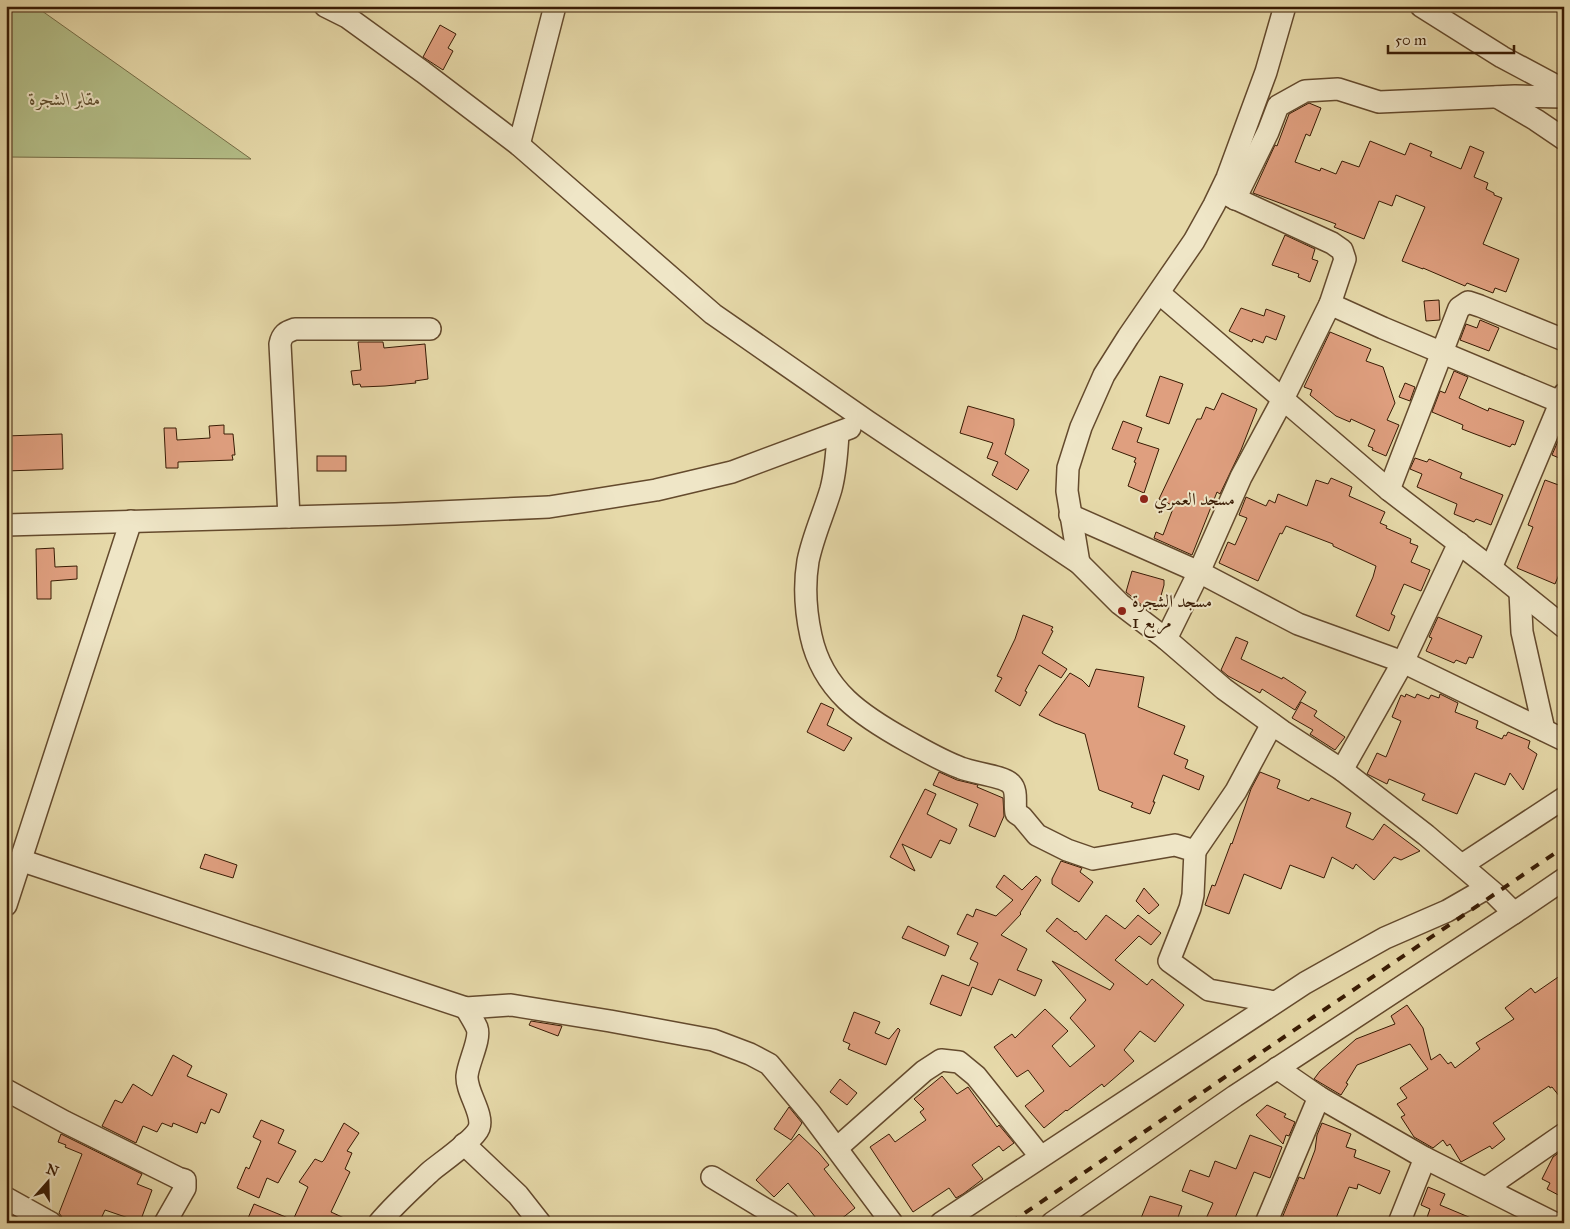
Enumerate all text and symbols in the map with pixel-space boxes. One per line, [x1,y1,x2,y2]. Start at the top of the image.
scale bar [1388,22,1514,54]
text: 50 m [1395,31,1427,49]
park label: مقابر الشجرة [28,88,101,111]
place label: مسجد العمري [1154,488,1235,514]
marker: مسجد العمري [1138,493,1150,505]
place label: مسجد الشجرة مربع 1 [1132,590,1212,638]
marker: مسجد الشجرة مربع 1 [1116,605,1128,617]
north arrow [22,1156,72,1206]
text: N [44,1160,61,1180]

